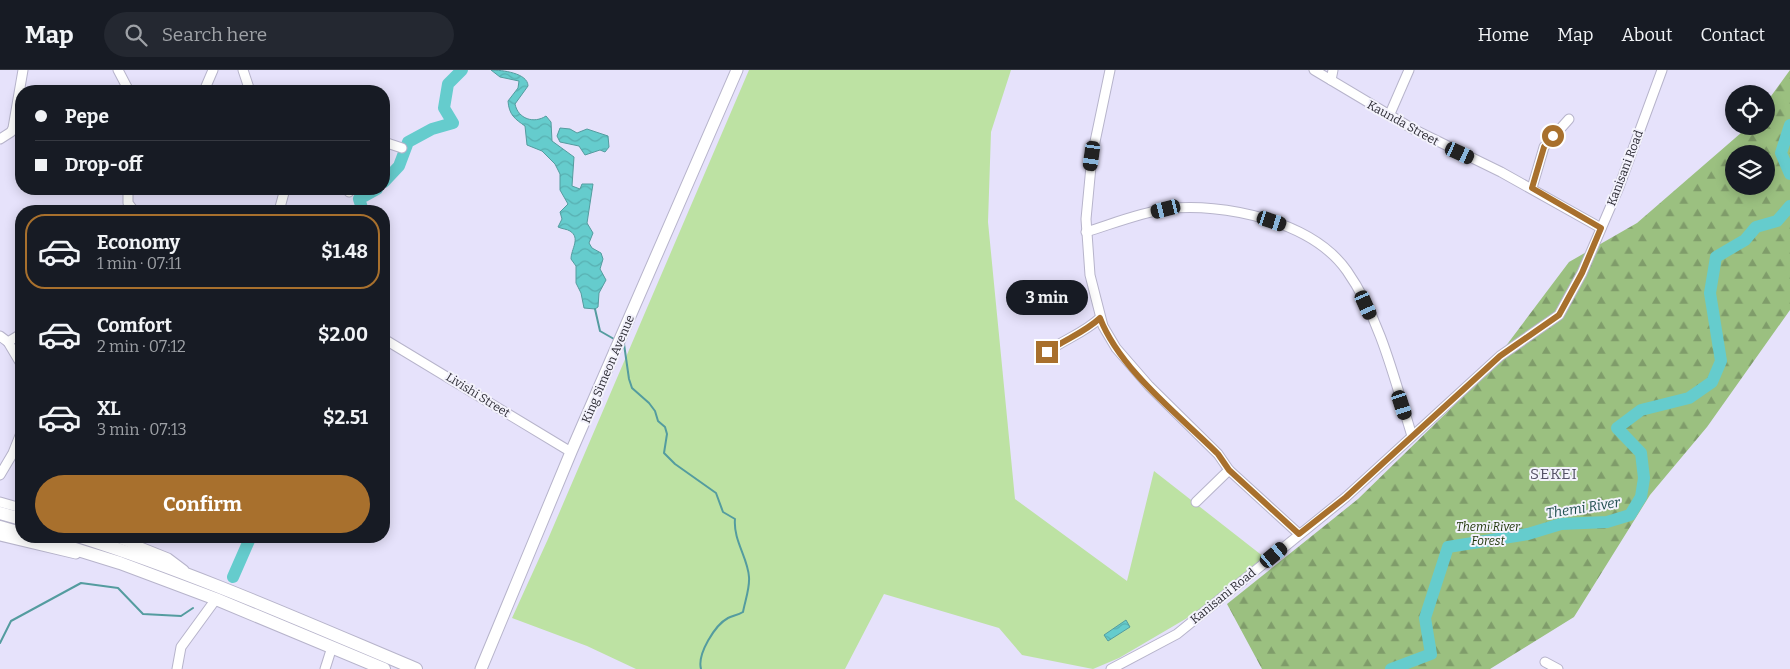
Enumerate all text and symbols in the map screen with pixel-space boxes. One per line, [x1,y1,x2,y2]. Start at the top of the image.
search box [104,12,454,57]
text: Map [25,21,74,49]
icon: search [122,21,150,49]
text: Search here [162,23,267,46]
text: Home [1478,24,1529,46]
text: Map [1557,24,1593,46]
text: About [1621,24,1672,46]
text: Contact [1700,24,1765,46]
map controls [1725,85,1775,195]
button: locate [1725,85,1775,135]
street label: Kaunda Street [1365,98,1442,149]
text: Pepe [65,105,109,128]
route start [1542,125,1564,147]
street label: Kanisani Road [1604,128,1646,208]
car [1082,140,1101,172]
car [1443,140,1476,166]
button: layers [1725,145,1775,195]
text: Drop-off [65,153,143,176]
car [1149,198,1182,220]
car [1255,209,1288,233]
icon: car [37,229,82,274]
text: Economy [97,231,180,254]
text: $1.48 [321,240,368,263]
text: 1 min · 07:11 [97,254,181,273]
callout: 3 min [1006,280,1088,314]
text: 3 min [1026,288,1068,307]
car [1353,288,1378,322]
icon: car [37,312,82,357]
street label: King Simeon Avenue [579,313,637,425]
text: Comfort [97,314,172,337]
text: $2.00 [318,323,368,346]
text: 2 min · 07:12 [97,337,186,356]
route end [1036,341,1058,363]
street label: Livishi Street [443,370,513,421]
car [1390,388,1413,422]
icon: car [37,395,82,440]
text: XL [97,397,121,420]
text: $2.51 [323,406,368,429]
text: 3 min · 07:13 [97,420,187,439]
district label: SEKEI [1530,465,1578,483]
button: Confirm [35,475,370,533]
water label: Themi River [1545,494,1622,522]
park label: Themi River Forest [1456,520,1521,548]
car [1257,540,1290,570]
street label: Kanisani Road [1188,565,1258,627]

